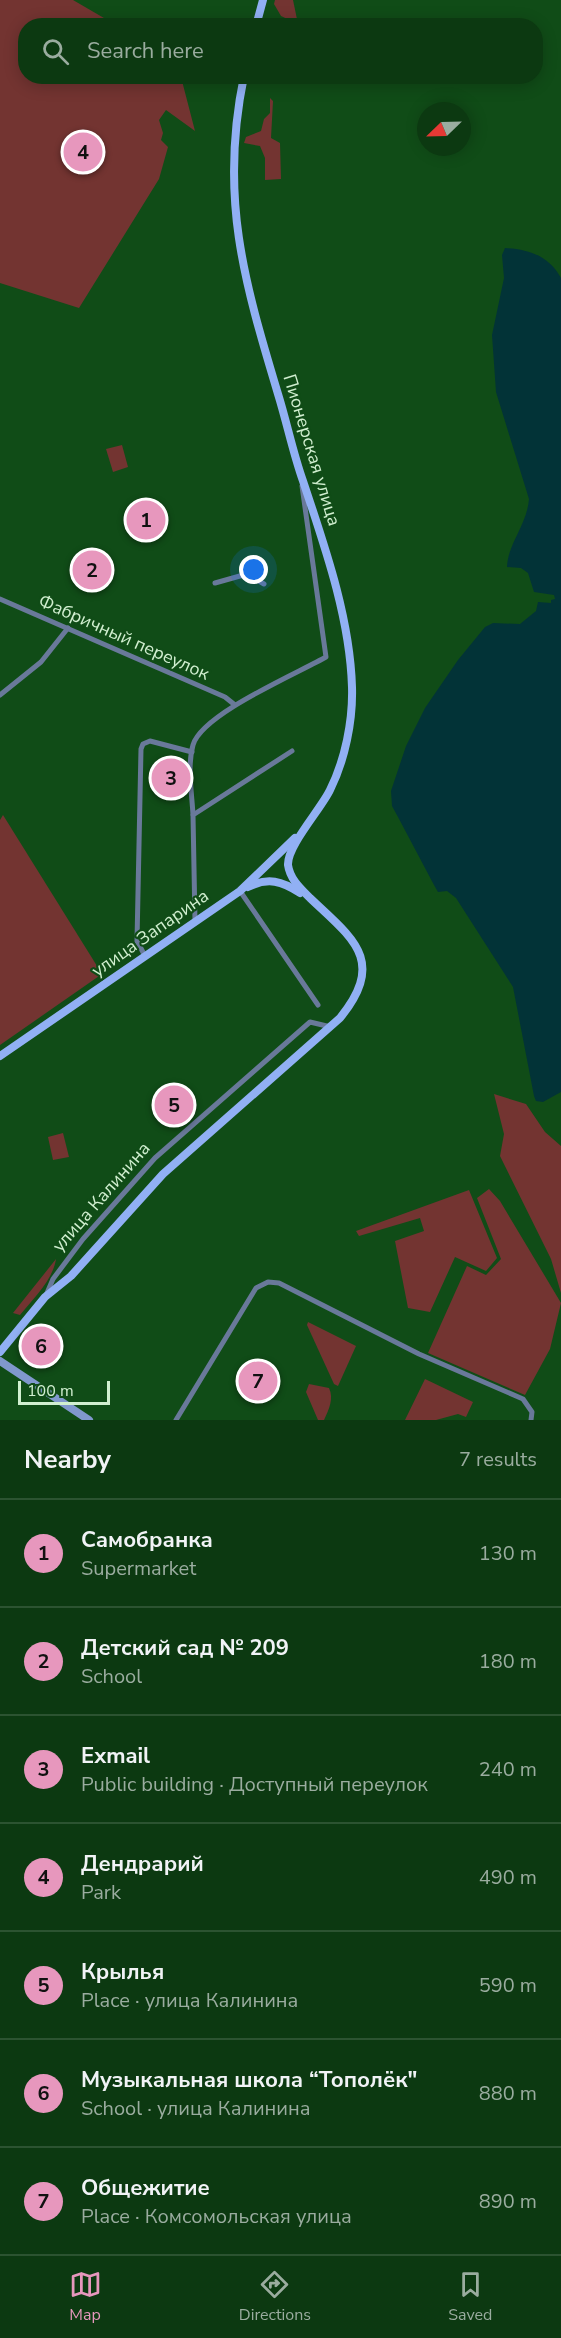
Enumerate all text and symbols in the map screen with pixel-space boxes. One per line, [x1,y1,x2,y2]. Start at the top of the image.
search box [18,18,543,84]
icon: search [39,35,72,68]
text: Search here [87,36,204,66]
north arrow [417,102,471,156]
pin: 4 [64,130,103,174]
street label: Пионерская улица [277,371,347,529]
pin: 1 [126,498,166,542]
pin: 2 [72,548,112,592]
your location [239,555,268,584]
street label: Фабричный переулок [35,589,214,686]
pin: 3 [152,756,190,800]
street label: улица Запарина [87,884,213,982]
pin: 5 [154,1082,194,1128]
street label: улица Калинина [47,1137,155,1257]
pin: 6 [22,1324,60,1368]
pin: 7 [238,1358,278,1404]
scale bar [18,1378,110,1406]
text: 100 m [27,1380,74,1402]
text: Nearby [24,1442,111,1477]
text: 7 results [459,1446,537,1473]
text: Самобранка [81,1525,213,1555]
text: 1 [38,1540,50,1567]
text: 130 m [479,1540,537,1567]
text: Supermarket [81,1555,196,1582]
text: Детский сад № 209 [81,1633,289,1663]
text: 2 [38,1648,50,1675]
text: 180 m [479,1648,537,1675]
text: School [81,1663,142,1690]
text: Exmail [81,1741,150,1771]
text: 3 [38,1756,50,1783]
text: 240 m [479,1756,537,1783]
text: Public building · Доступный переулок [81,1771,428,1798]
text: Дендрарий [81,1849,204,1879]
text: 4 [38,1864,50,1891]
text: 490 m [479,1864,537,1891]
text: Park [81,1879,121,1906]
text: Крылья [81,1957,164,1987]
text: 5 [38,1972,50,1999]
text: 590 m [479,1972,537,1999]
text: Place · улица Калинина [81,1987,298,2014]
text: Музыкальная школа “Тополёк" [81,2065,417,2095]
text: 6 [38,2080,50,2107]
text: 880 m [479,2080,537,2107]
text: School · улица Калинина [81,2095,311,2122]
text: Общежитие [81,2173,210,2203]
text: 7 [38,2188,50,2215]
text: 890 m [479,2188,537,2215]
text: Place · Комсомольская улица [81,2203,352,2230]
tab: Map [69,2268,102,2326]
tab: Directions [239,2268,311,2326]
tab: Saved [448,2268,492,2326]

